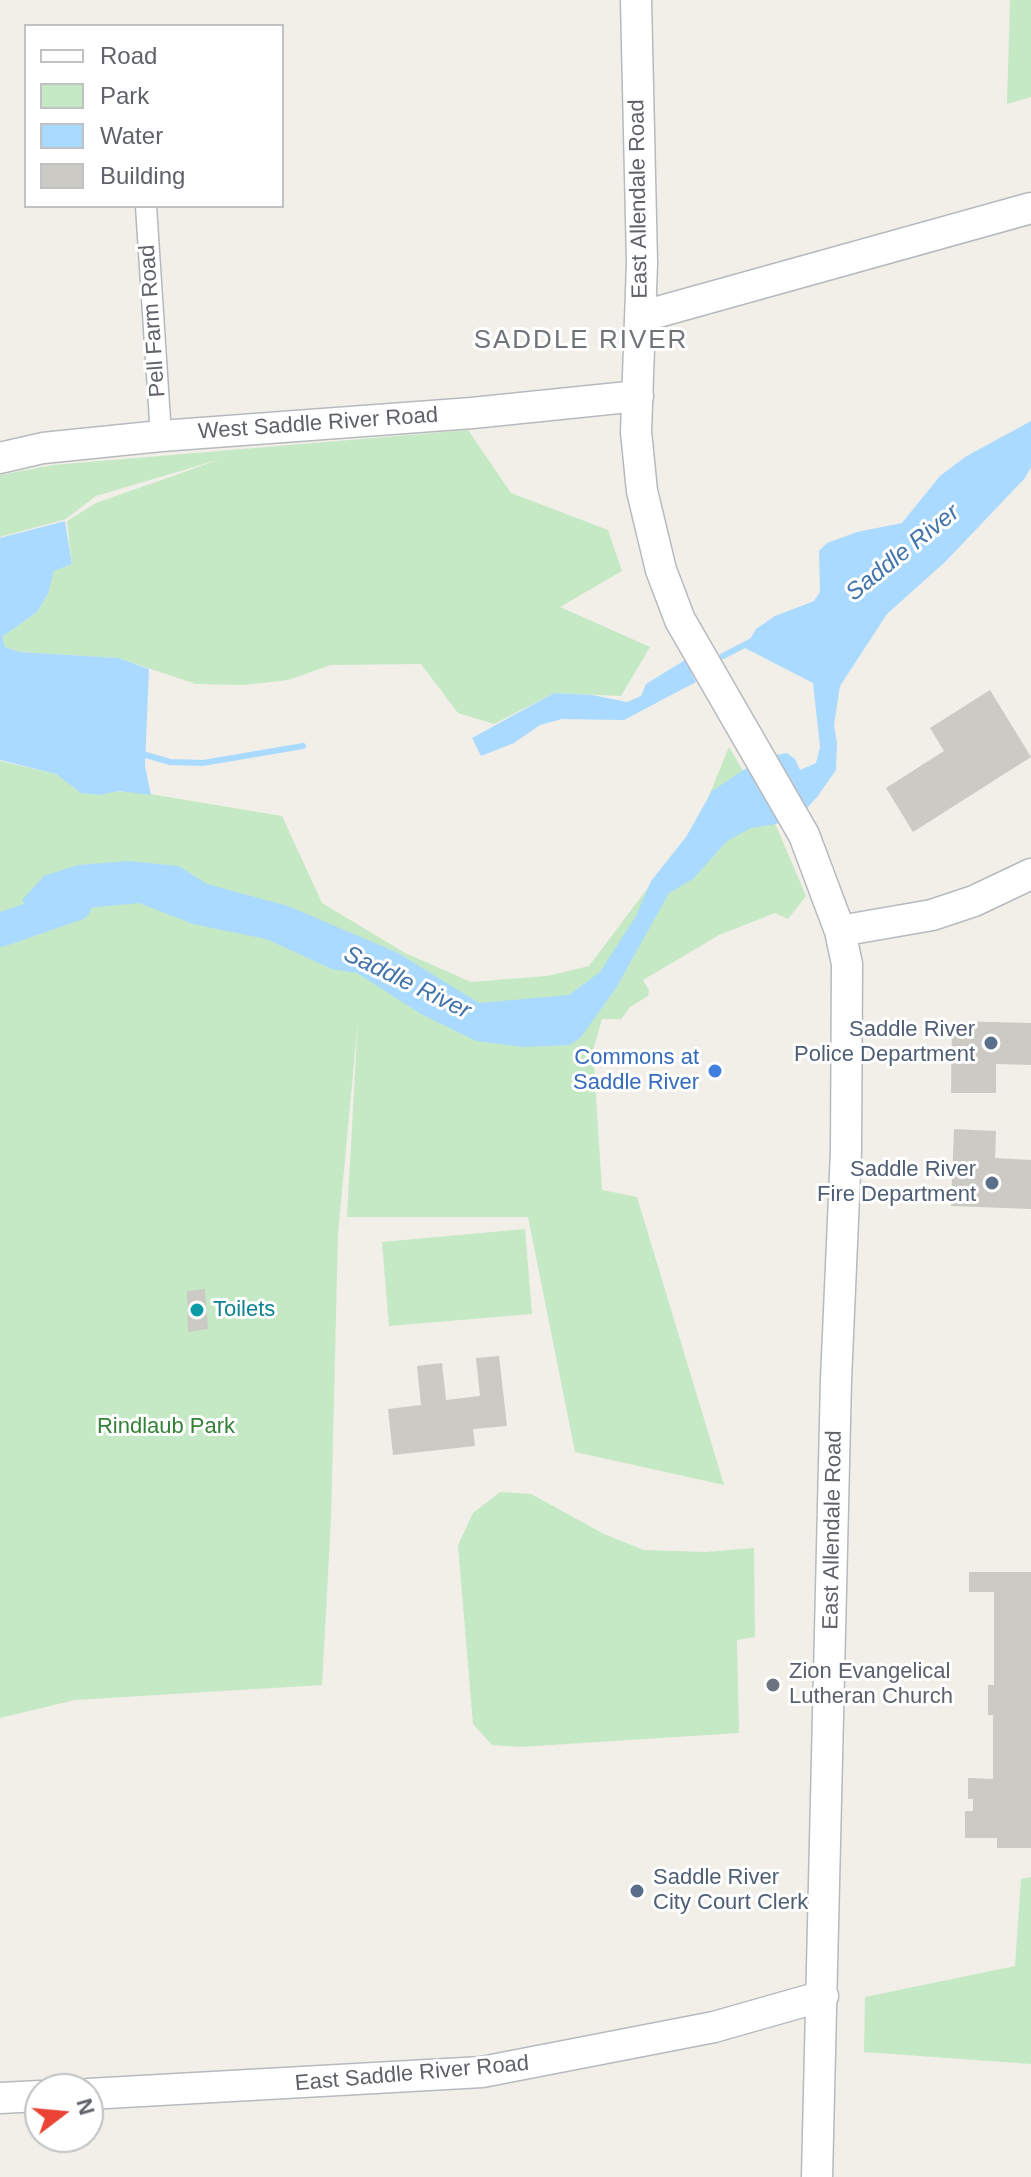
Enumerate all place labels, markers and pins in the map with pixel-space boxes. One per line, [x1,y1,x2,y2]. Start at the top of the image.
place label: Saddle River Police Department [794,1017,975,1068]
marker: Saddle River Police Department [982,1034,1000,1052]
place label: Commons at Saddle River [573,1045,699,1096]
marker: Commons at Saddle River [706,1062,724,1080]
place label: Saddle River Fire Department [817,1157,976,1208]
marker: Saddle River Fire Department [983,1174,1001,1192]
place label: Toilets [213,1297,275,1323]
marker: Toilets [188,1301,206,1319]
place label: Zion Evangelical Lutheran Church [789,1659,953,1710]
marker: Zion Evangelical Lutheran Church [764,1676,782,1694]
place label: Saddle River City Court Clerk [653,1865,808,1916]
marker: Saddle River City Court Clerk [628,1882,646,1900]

